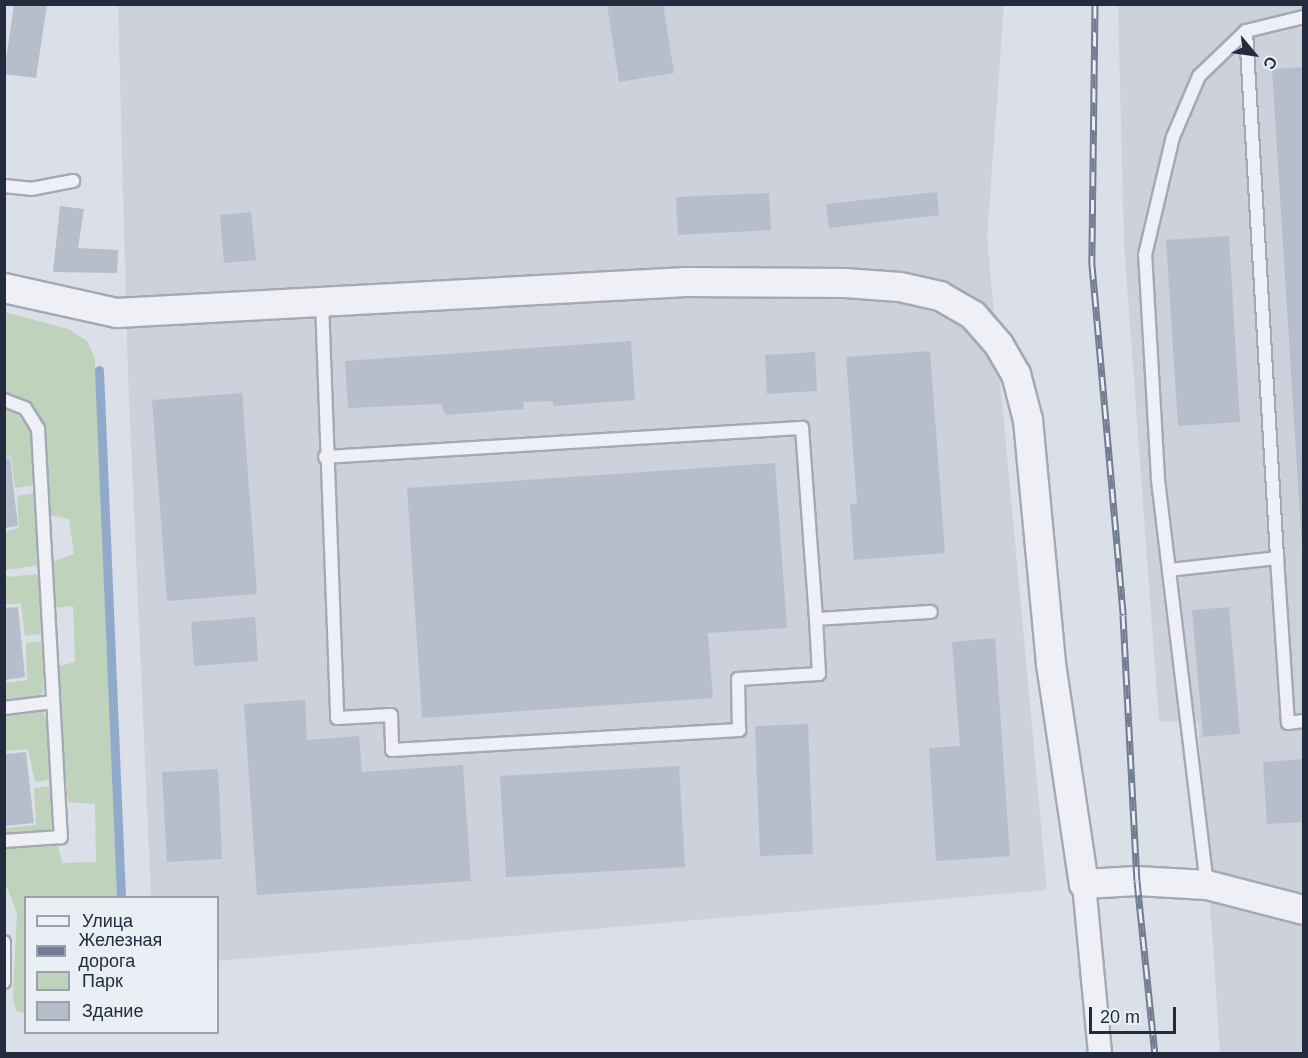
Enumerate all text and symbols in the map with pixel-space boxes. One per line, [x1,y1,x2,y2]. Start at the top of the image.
north arrow [1224,24,1284,84]
text: С [1260,54,1280,72]
legend [24,896,219,1034]
text: Улица [82,911,133,931]
text: Железная дорога [78,930,162,971]
text: Парк [82,971,123,991]
scale bar [1092,995,1179,1033]
text: Здание [82,1001,143,1021]
text: 20 m [1100,1007,1140,1027]

